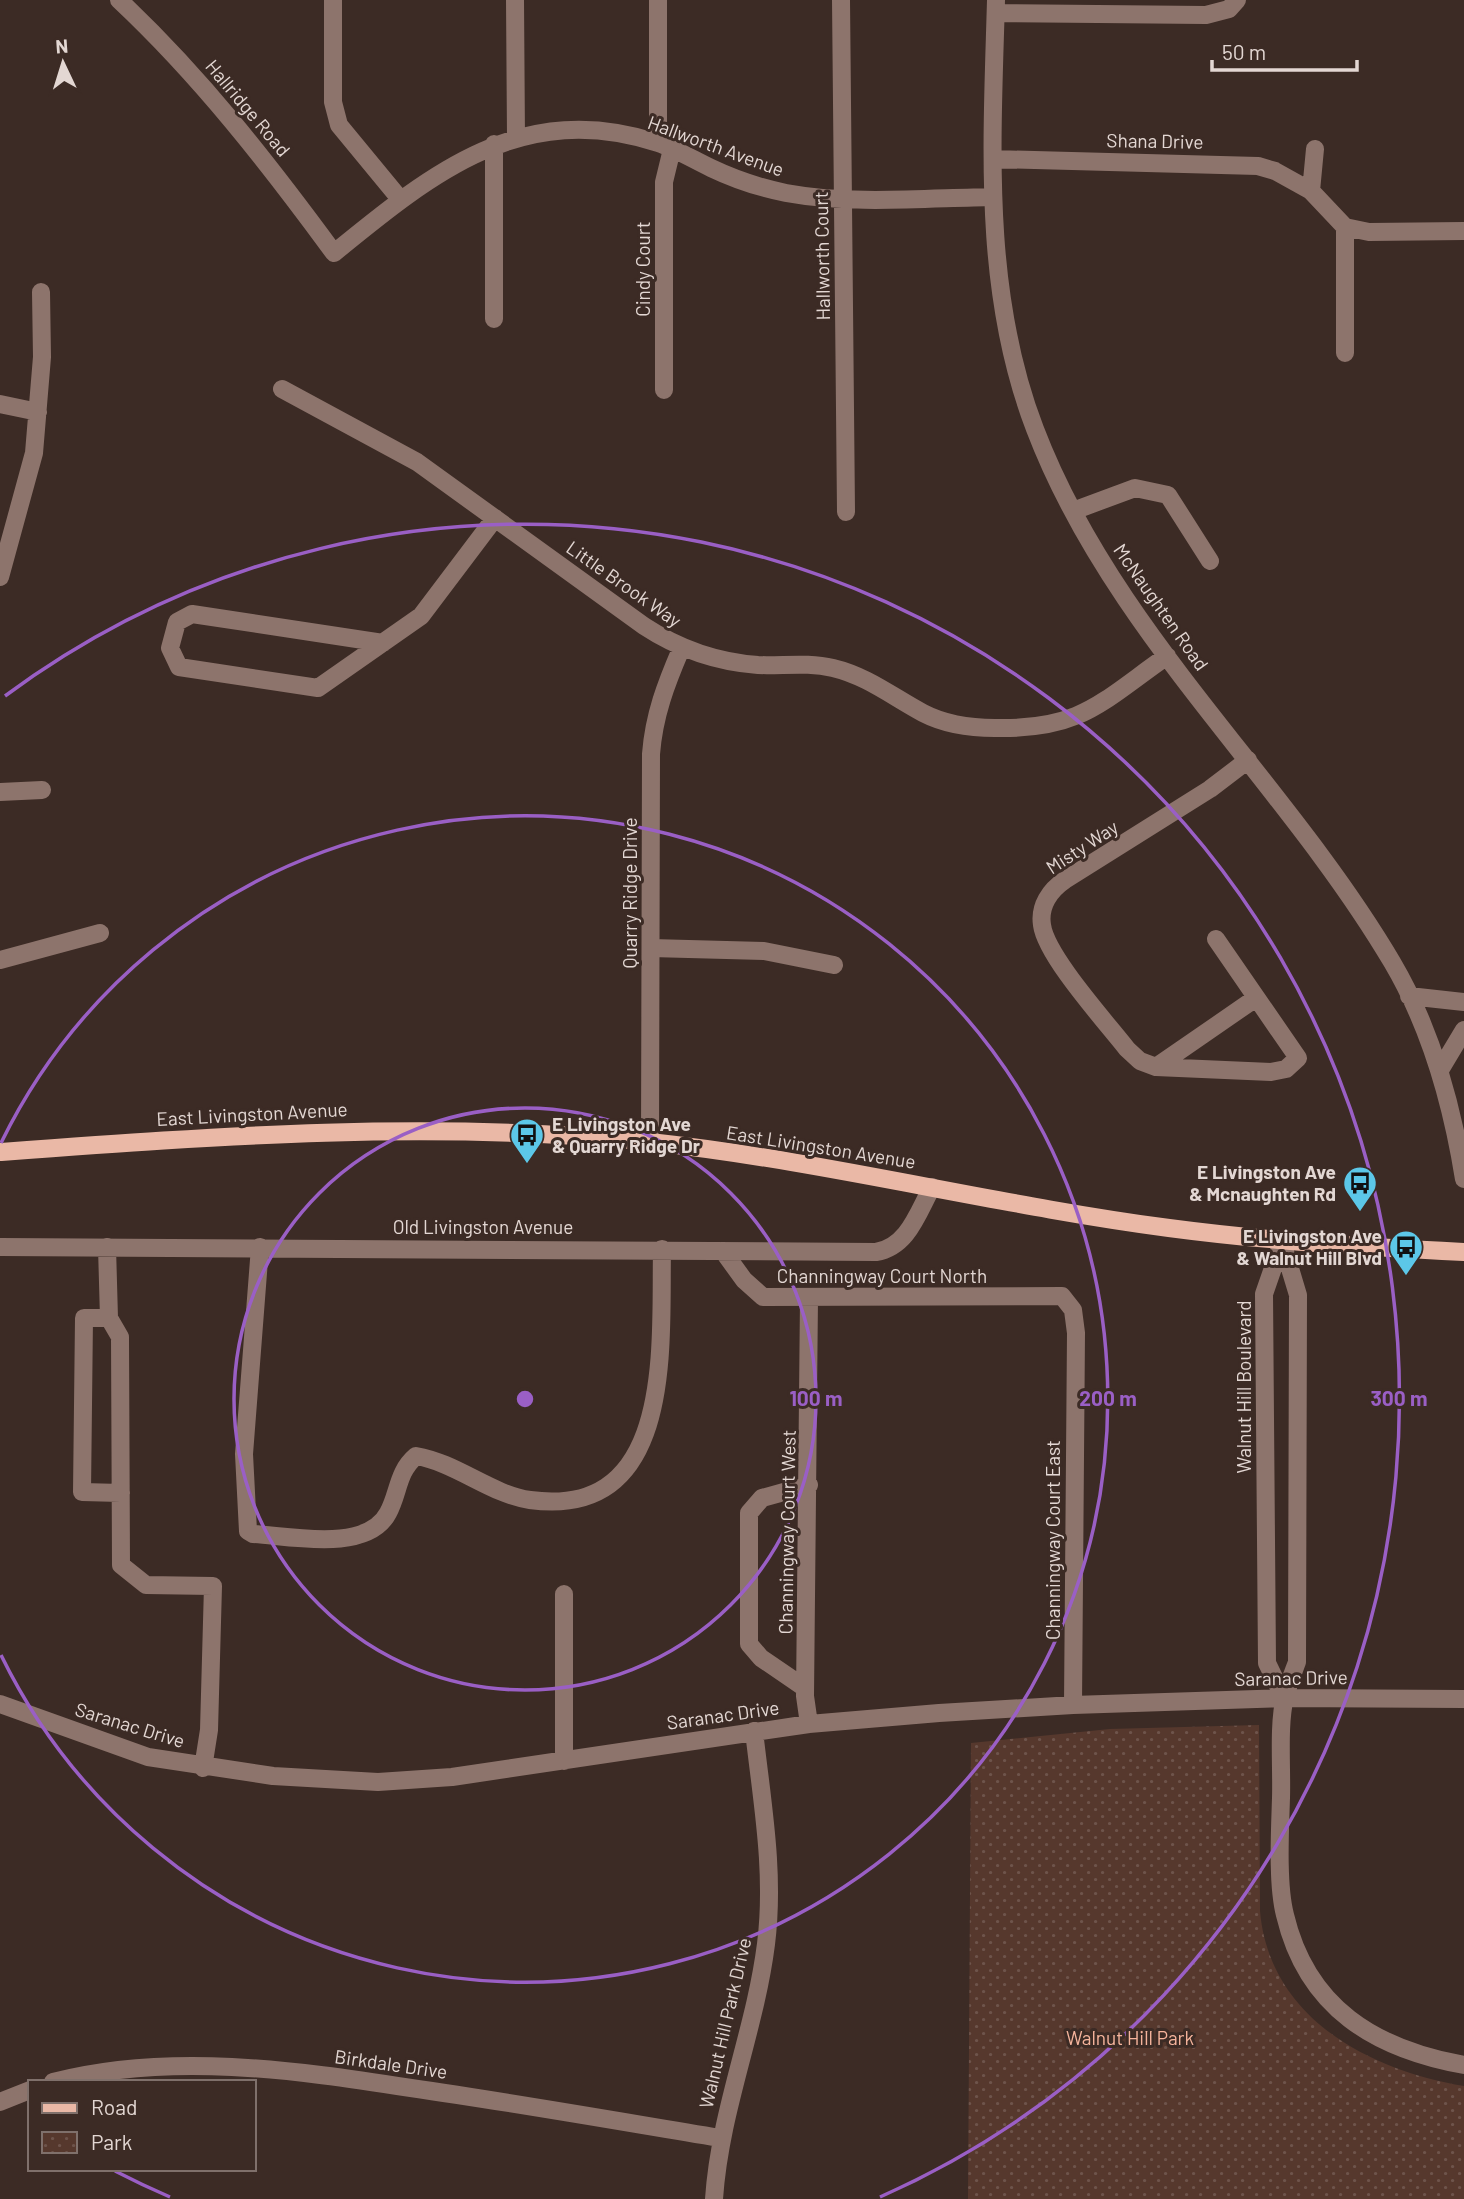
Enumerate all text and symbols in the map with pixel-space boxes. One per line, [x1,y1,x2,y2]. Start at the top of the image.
north arrow [28,28,98,98]
scale bar [1212,28,1357,72]
text: N [55,34,69,57]
text: 50 m [1222,39,1266,64]
street label: Hallridge Road [201,55,295,161]
street label: Hallworth Avenue [645,110,787,181]
street label: Shana Drive [1106,128,1204,153]
street label: Hallworth Court [809,191,834,321]
street label: Cindy Court [631,221,654,317]
street label: Little Brook Way [563,536,686,632]
street label: McNaughten Road [1109,539,1214,675]
street label: Misty Way [1041,815,1122,878]
street label: Quarry Ridge Drive [618,817,641,969]
street label: East Livingston Avenue [156,1097,348,1130]
place label: E Livingston Ave & Quarry Ridge Dr [552,1112,701,1157]
bus stop icon: E Livingston Ave & Quarry Ridge Dr [508,1116,546,1165]
street label: East Livingston Avenue [725,1120,917,1173]
place label: E Livingston Ave & Mcnaughten Rd [1189,1160,1336,1205]
bus stop icon: E Livingston Ave & Mcnaughten Rd [1341,1164,1379,1213]
street label: Old Livingston Avenue [393,1215,573,1238]
place label: E Livingston Ave & Walnut Hill Blvd [1237,1224,1382,1269]
bus stop icon: E Livingston Ave & Walnut Hill Blvd [1387,1228,1425,1277]
street label: Channingway Court North [777,1264,987,1287]
street label: Walnut Hill Boulevard [1232,1300,1255,1474]
text: 100 m [789,1385,843,1410]
text: 200 m [1079,1385,1137,1410]
text: 300 m [1370,1385,1428,1410]
centre of rings [513,1387,537,1411]
street label: Channingway Court West [773,1430,800,1634]
street label: Channingway Court East [1041,1440,1064,1640]
street label: Saranac Drive [1234,1665,1348,1690]
street label: Saranac Drive [665,1695,781,1734]
street label: Saranac Drive [73,1697,188,1752]
street label: Walnut Hill Park Drive [694,1935,755,2110]
park label: Walnut Hill Park [1066,2026,1194,2049]
street label: Birkdale Drive [333,2044,449,2083]
legend [28,2080,256,2171]
text: Road [91,2094,137,2119]
text: Park [91,2129,132,2154]

